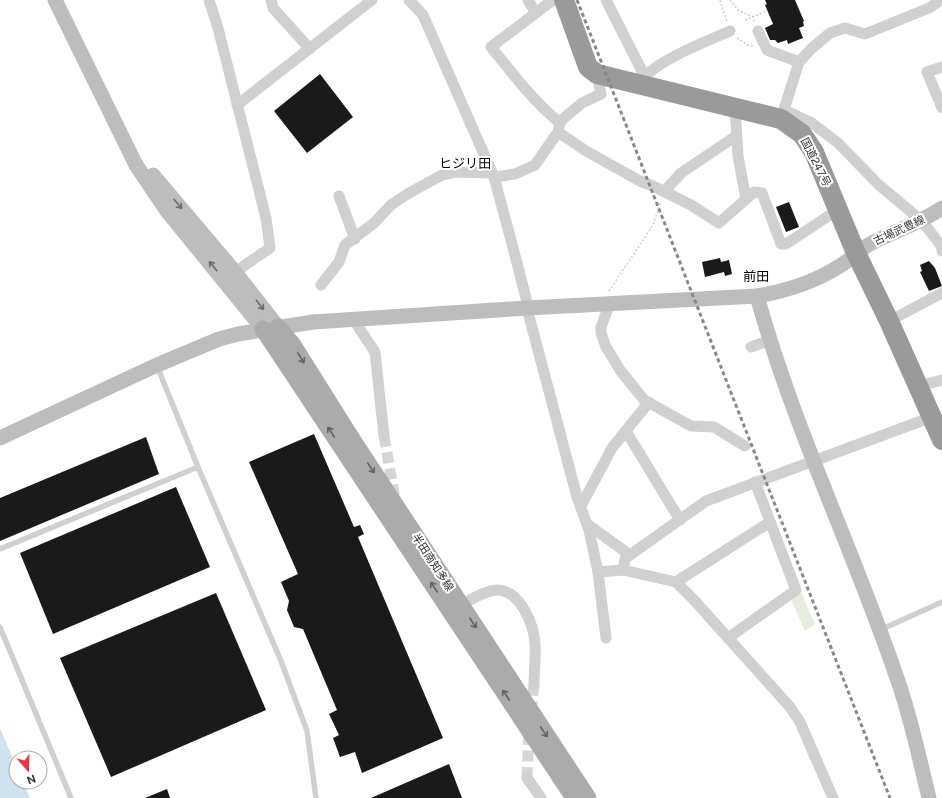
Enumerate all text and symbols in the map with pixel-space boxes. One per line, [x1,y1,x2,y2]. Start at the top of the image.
street label: 国道247号 [799,136,833,188]
district label: ヒジリ田 [439,156,491,171]
one-way arrow [173,199,182,209]
street label: 古場武豊線 [872,213,926,247]
one-way arrow [208,261,217,272]
district label: 前田 [743,269,769,284]
one-way arrow [256,299,264,310]
one-way arrow [297,352,305,363]
one-way arrow [327,427,335,438]
one-way arrow [367,462,375,473]
street label: 半田南知多線 [410,531,456,593]
one-way arrow [430,582,438,593]
one-way arrow [468,618,477,629]
one-way arrow [502,690,510,701]
one-way arrow [541,726,549,738]
north arrow [8,750,48,790]
text: N [25,772,38,787]

